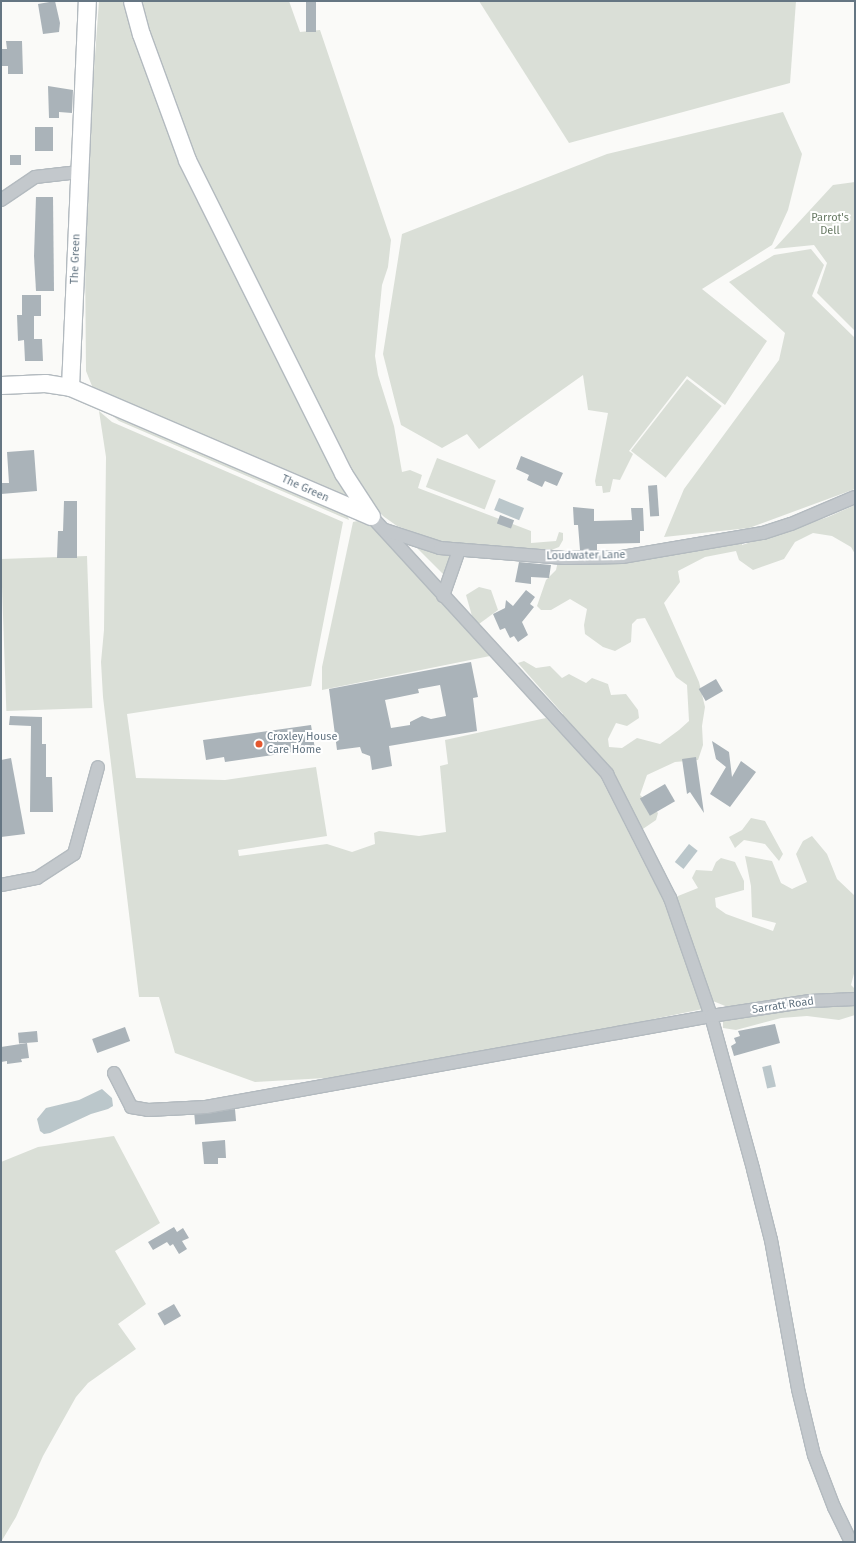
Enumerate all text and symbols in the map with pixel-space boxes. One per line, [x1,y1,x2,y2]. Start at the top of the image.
park label: Parrot's Dell [811,212,849,238]
street label: The Green [69,234,83,284]
street label: The Green [279,473,331,505]
street label: Loudwater Lane [546,549,626,563]
place label: Croxley House Care Home [267,731,337,757]
marker: Croxley House Care Home [254,739,264,749]
street label: Sarratt Road [751,995,815,1017]

